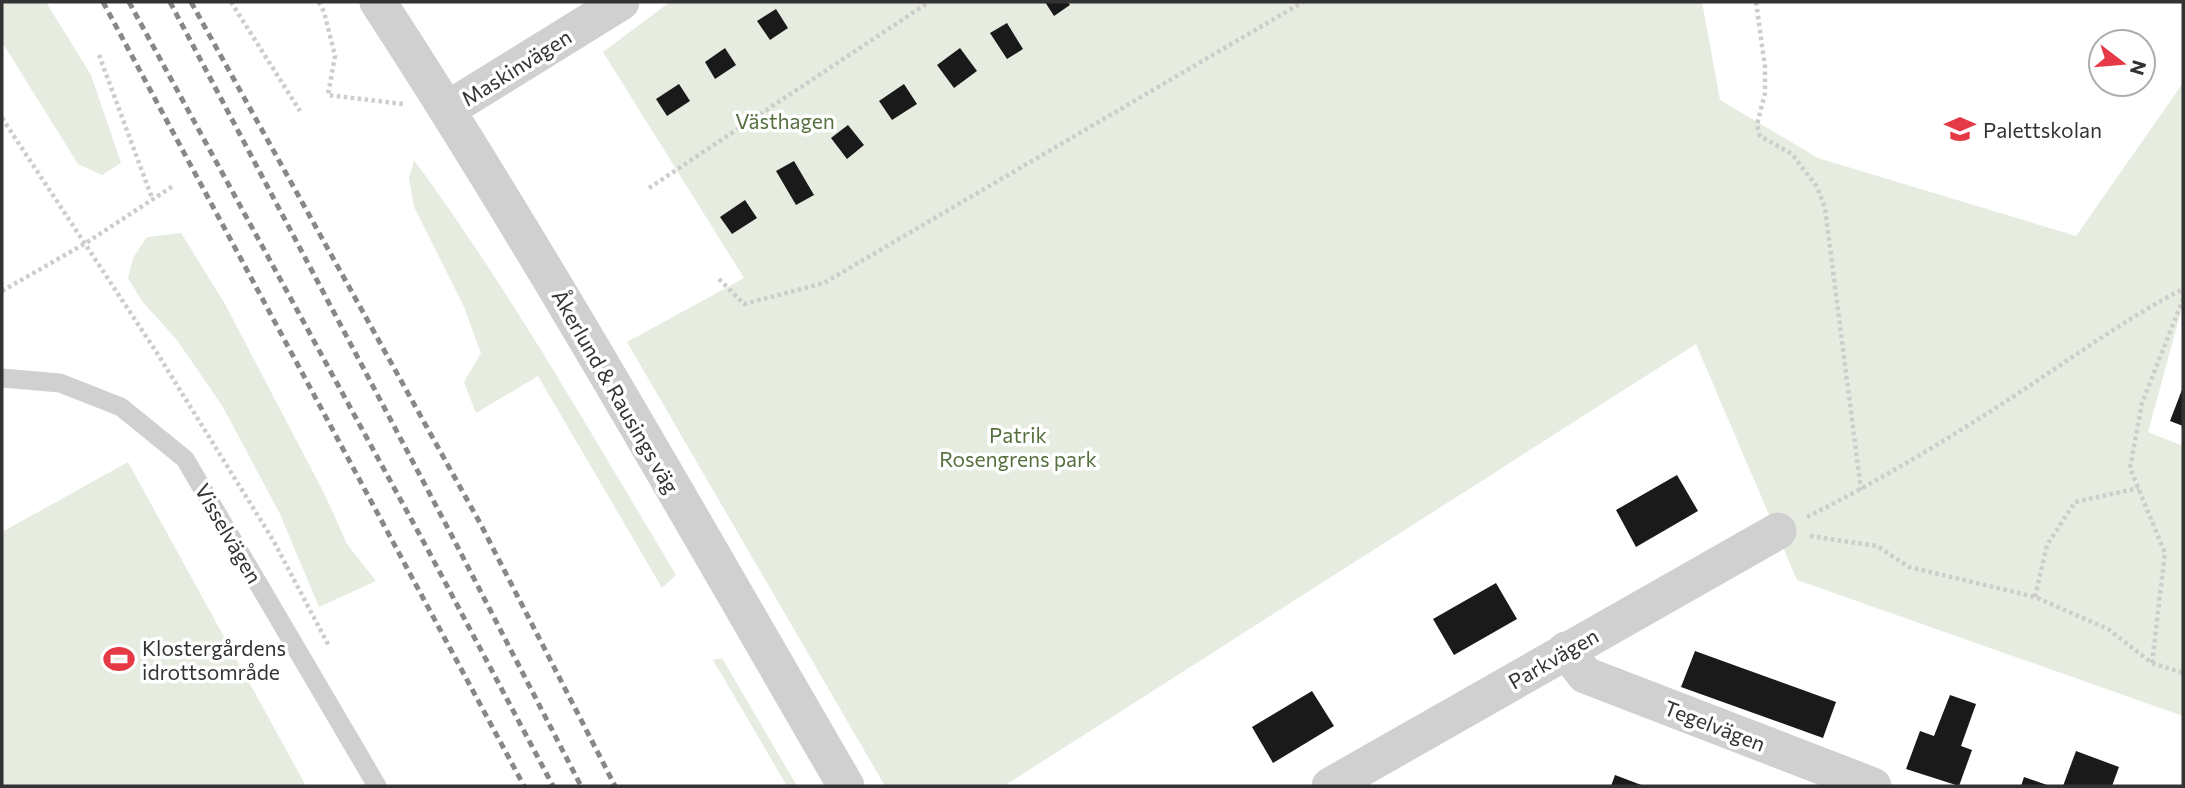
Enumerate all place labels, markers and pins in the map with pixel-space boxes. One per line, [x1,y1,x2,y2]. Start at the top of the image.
school or university icon: Palettskolan [1943,112,1977,146]
place label: Palettskolan [1983,117,2102,142]
place label: Klostergårdens idrottsområde [142,635,286,684]
sports icon: Klostergårdens idrottsområde [102,642,136,676]

